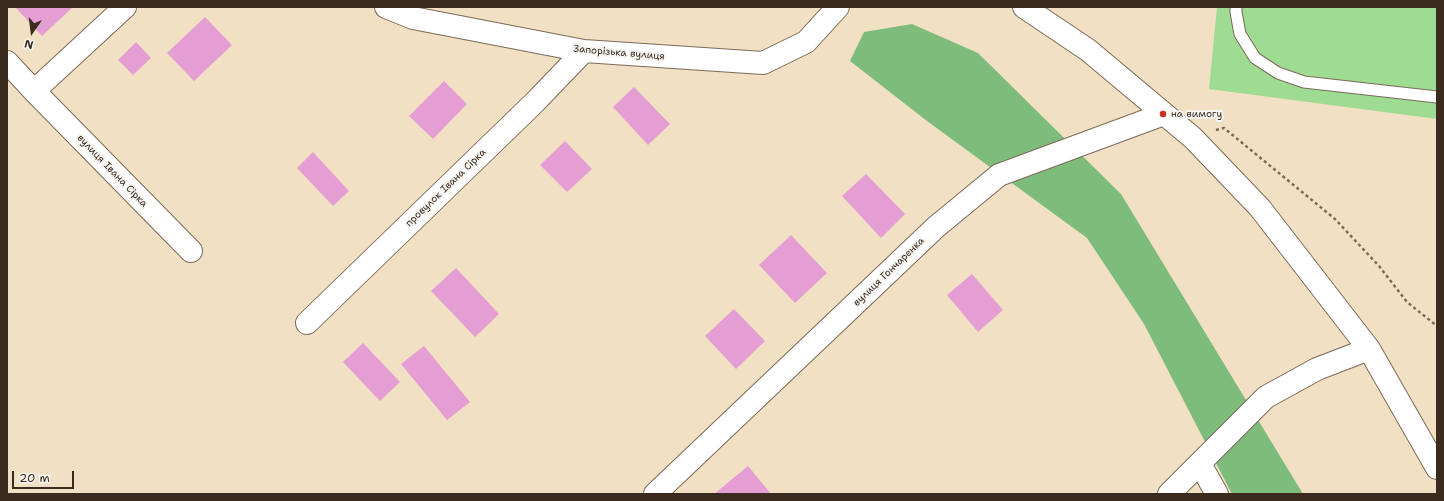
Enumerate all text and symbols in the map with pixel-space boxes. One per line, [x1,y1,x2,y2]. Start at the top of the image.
north arrow [12,12,52,52]
text: N [23,36,35,52]
street label: Запорізька вулиця [573,43,665,63]
place label: на вимогу [1171,108,1222,120]
marker: на вимогу [1158,109,1168,119]
street label: вулиця Івана Сірка [74,132,150,210]
street label: провулок Івана Сірка [403,147,489,229]
street label: вулиця Гончаренка [851,235,927,309]
scale bar [14,463,76,489]
text: 20 m [19,470,50,486]

